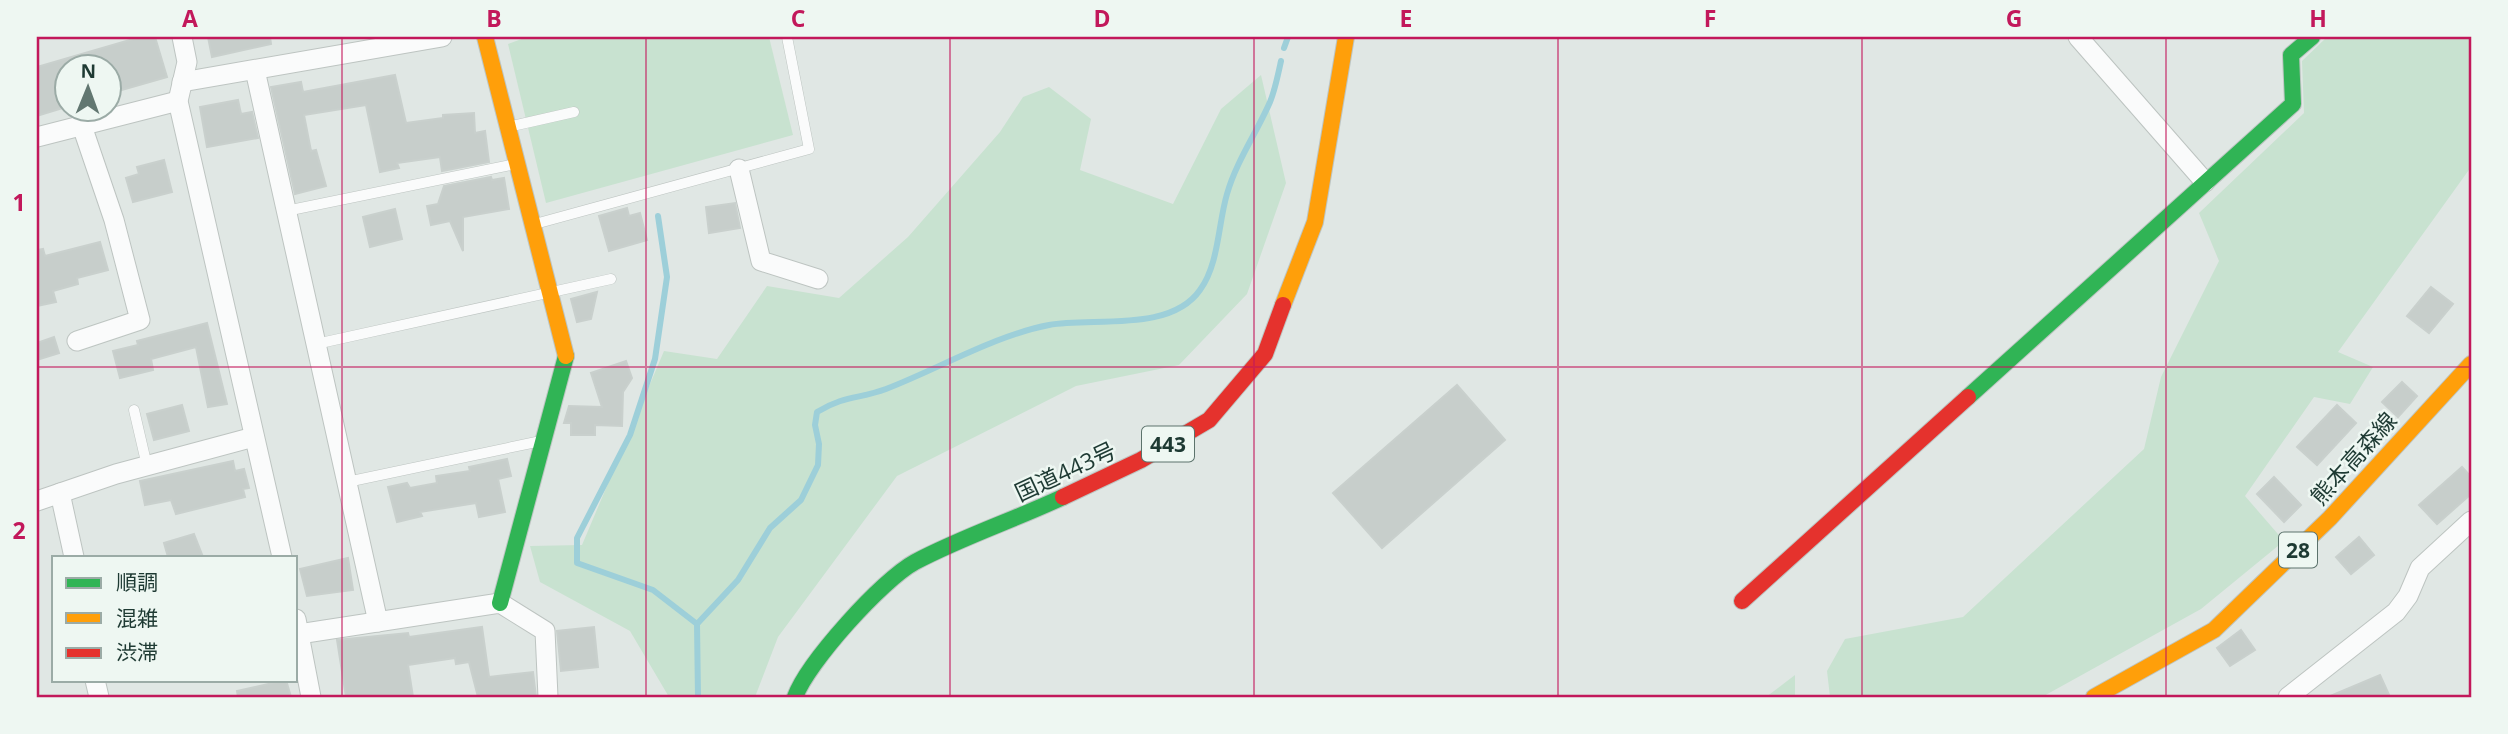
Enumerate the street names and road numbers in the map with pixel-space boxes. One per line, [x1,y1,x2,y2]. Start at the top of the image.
street label: 熊本高森線 [2303,405,2403,511]
road number: 443 [1142,426,1194,462]
street label: 国道443号 [1009,434,1121,508]
road number: 28 [2279,532,2317,568]

